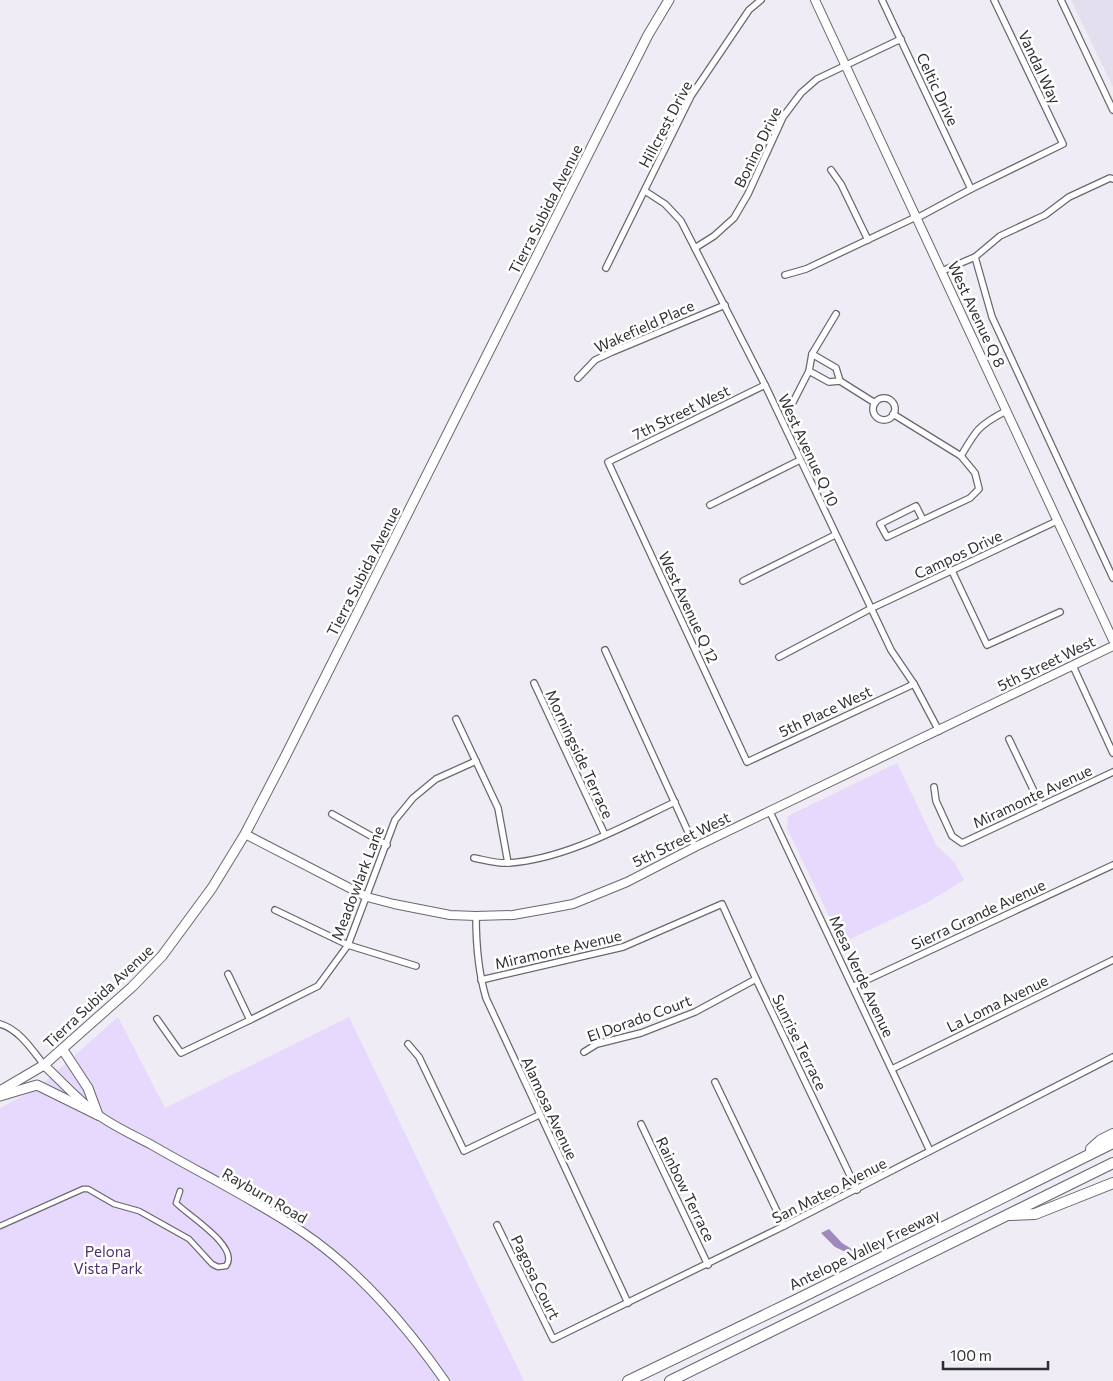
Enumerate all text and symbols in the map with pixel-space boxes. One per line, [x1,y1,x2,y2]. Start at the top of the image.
street label: Vandal Way [1015,27,1065,107]
street label: Celtic Drive [913,50,963,128]
street label: Hillcrest Drive [635,77,695,171]
street label: Bonino Drive [730,104,784,190]
street label: Tierra Subida Avenue [504,141,586,277]
street label: West Avenue Q 8 [945,258,1009,370]
street label: Wakefield Place [591,296,697,356]
street label: 7th Street West [629,381,733,443]
street label: West Avenue Q 10 [775,391,843,509]
street label: Tierra Subida Avenue [322,503,404,639]
street label: Campos Drive [911,526,1005,582]
street label: West Avenue Q 12 [655,548,723,666]
street label: 5th Street West [994,632,1098,694]
street label: 5th Place West [776,682,874,740]
street label: Morningside Terrace [542,687,618,821]
street label: Miramonte Avenue [970,760,1095,831]
street label: 5th Street West [629,808,733,870]
street label: Meadowlark Lane [327,823,387,943]
street label: Sierra Grande Avenue [908,875,1048,953]
street label: Mesa Verde Avenue [826,912,898,1040]
street label: Miramonte Avenue [493,926,623,972]
street label: Tierra Subida Avenue [39,941,157,1051]
street label: La Loma Avenue [943,971,1051,1035]
street label: El Dorado Court [584,991,694,1045]
street label: Sunrise Terrace [769,991,831,1093]
street label: Alamosa Avenue [518,1054,582,1162]
street label: Rainbow Terrace [653,1134,719,1244]
street label: San Mateo Avenue [769,1153,889,1227]
street label: Rayburn Road [219,1163,311,1227]
street label: Antelope Valley Freeway [786,1204,943,1293]
street label: Pagosa Court [508,1232,564,1322]
park label: Pelona Vista Park [73,1242,143,1277]
scale bar [943,1338,1048,1370]
text: 100 m [950,1346,992,1364]

